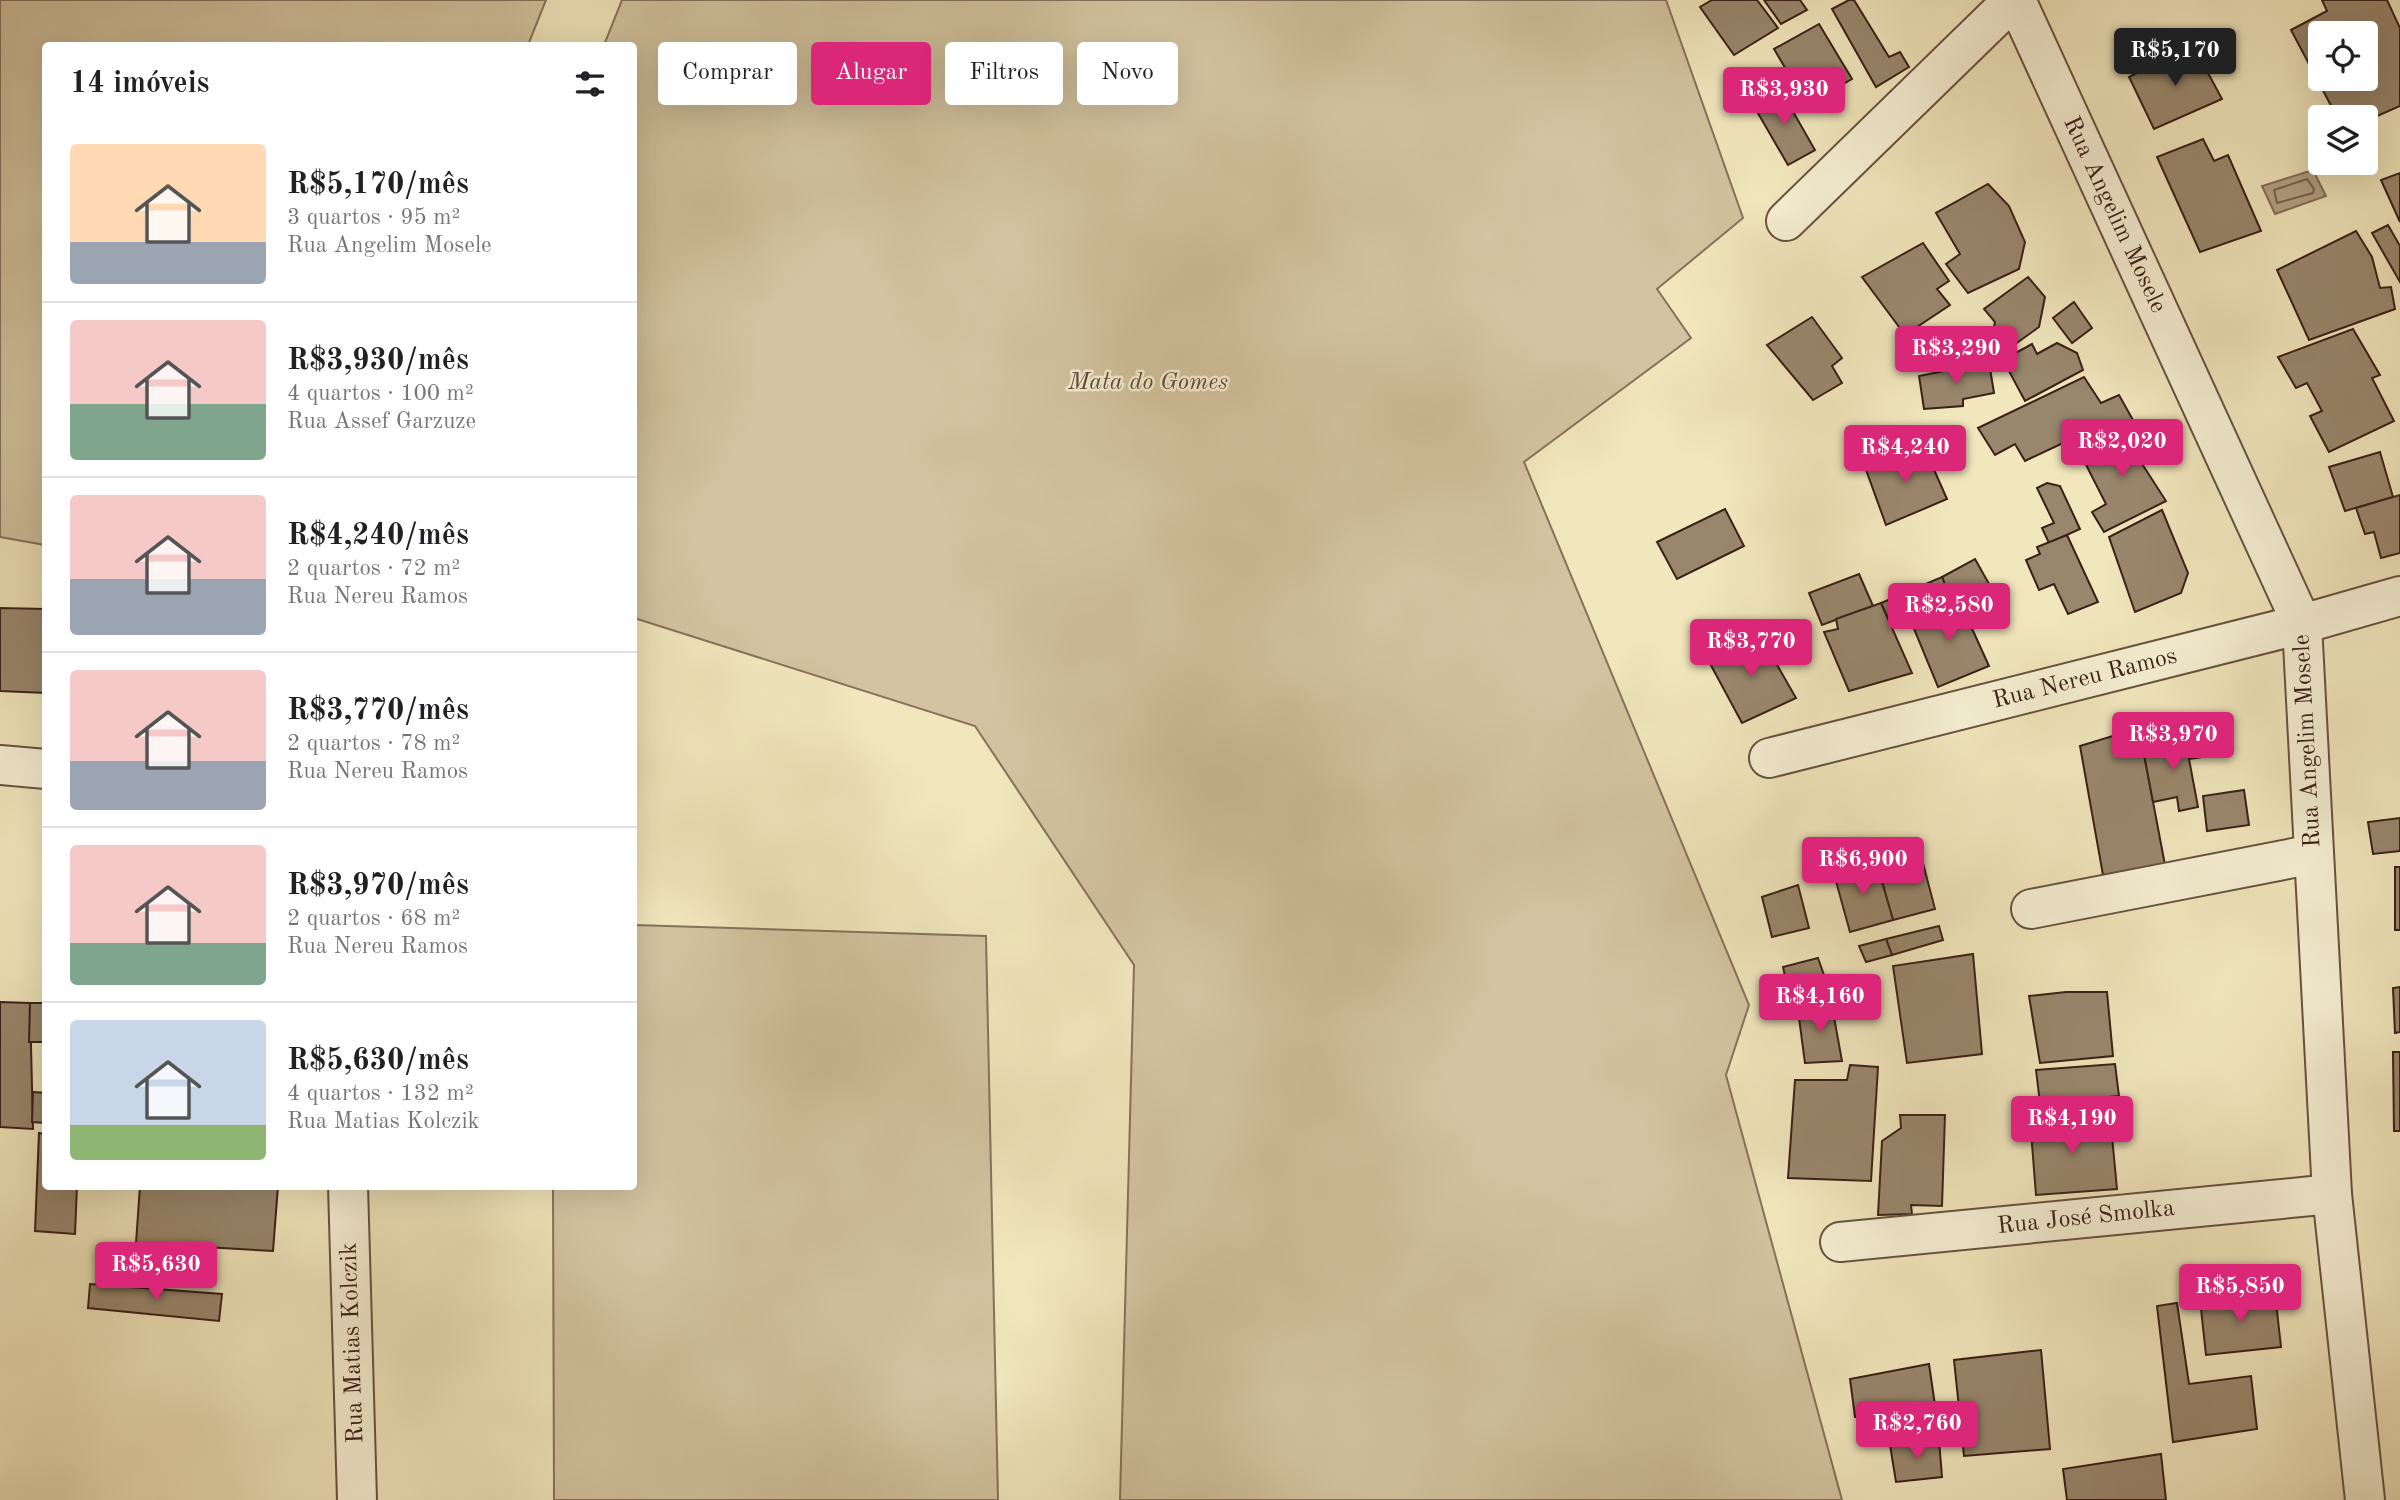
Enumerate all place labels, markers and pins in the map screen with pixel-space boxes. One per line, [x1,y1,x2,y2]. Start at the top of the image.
pin: R$5,170 [2110,28,2240,88]
pin: R$3,930 [1719,68,1849,127]
pin: R$3,290 [1891,326,2021,386]
pin: R$2,020 [2057,420,2187,479]
pin: R$4,240 [1840,426,1970,485]
pin: R$2,580 [1884,584,2014,643]
pin: R$3,770 [1686,620,1816,679]
pin: R$3,970 [2108,712,2238,772]
pin: R$6,900 [1798,838,1928,897]
pin: R$4,160 [1755,974,1885,1034]
pin: R$4,190 [2007,1096,2137,1156]
pin: R$5,630 [91,1242,221,1302]
pin: R$5,850 [2175,1264,2305,1324]
pin: R$2,760 [1852,1402,1982,1461]

